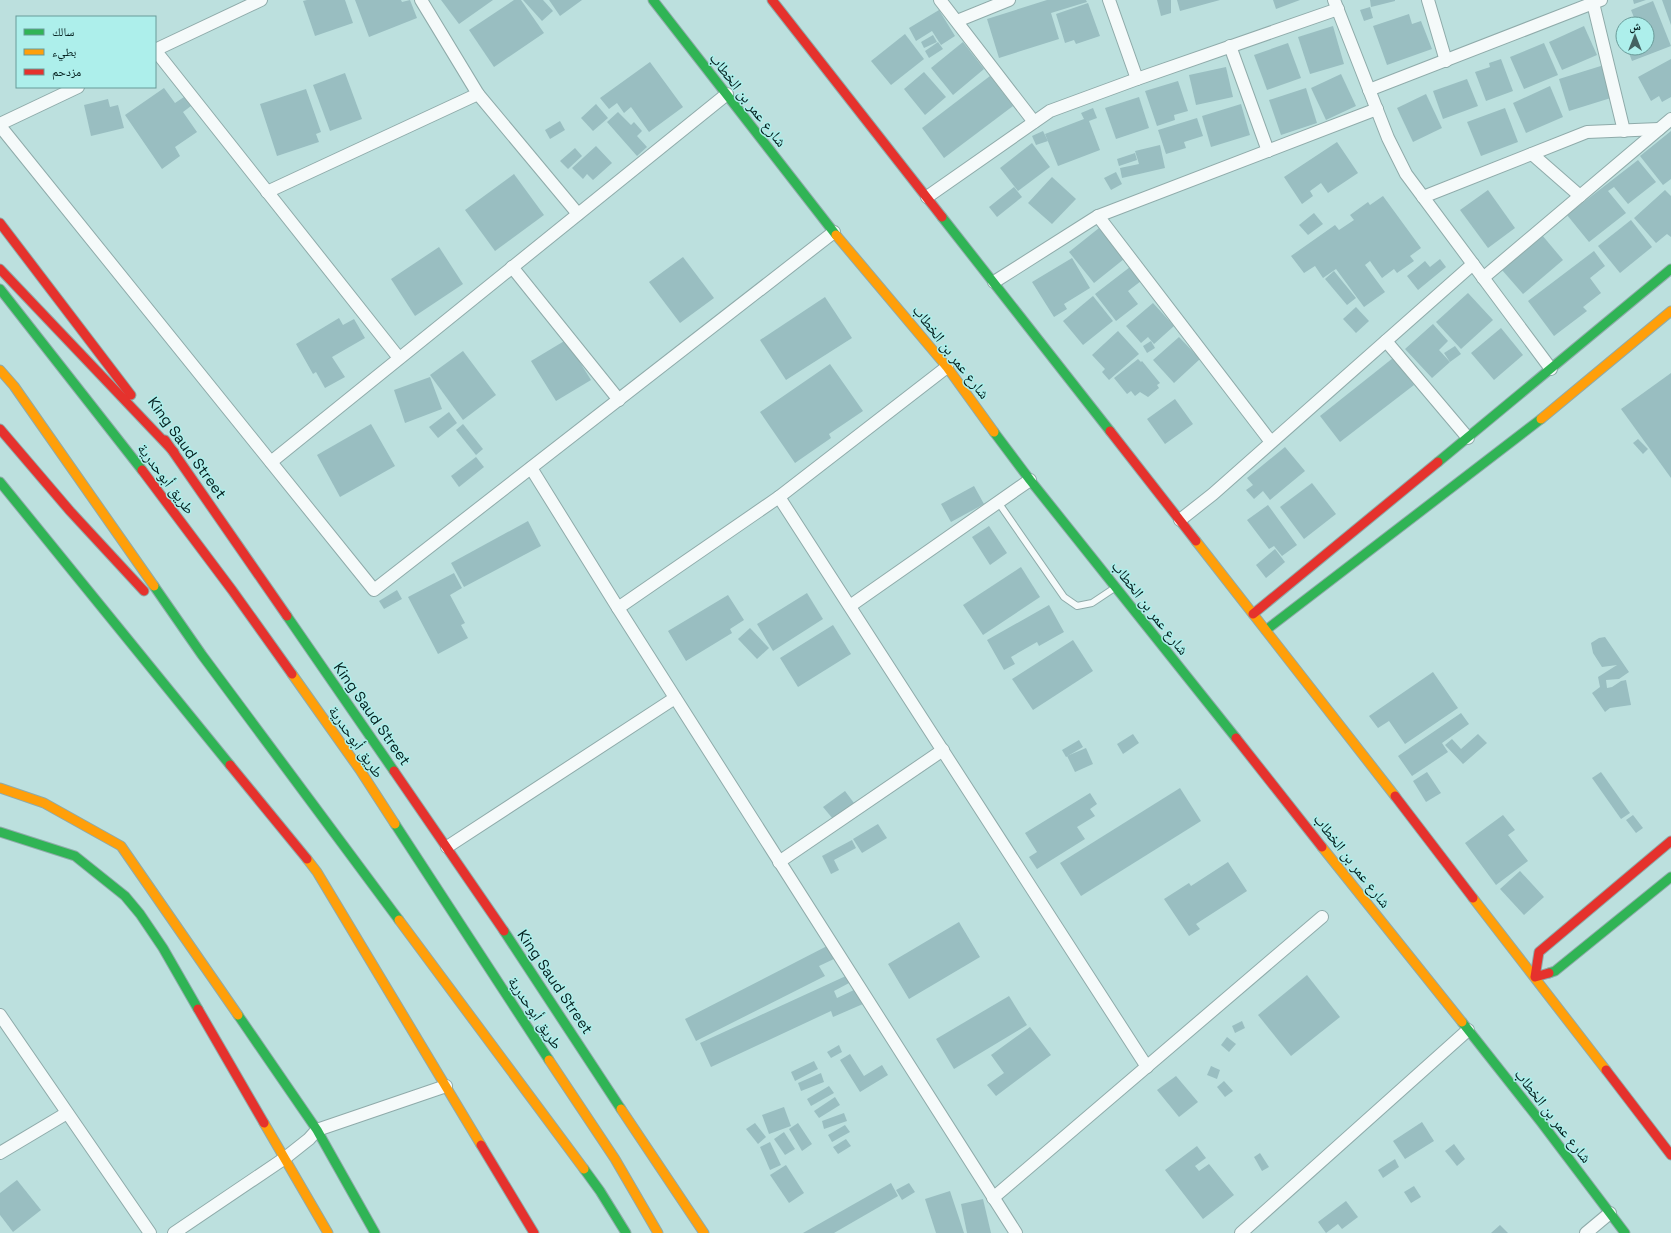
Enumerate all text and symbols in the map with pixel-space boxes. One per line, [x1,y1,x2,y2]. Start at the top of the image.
legend [16,16,156,88]
north arrow [1615,16,1655,56]
text: ش [1629,19,1641,34]
text: سالك [52,24,74,40]
text: بطيء [52,44,76,62]
street label: شارع عمر بن الخطاب [705,49,791,151]
text: مزدحم [52,64,81,80]
street label: شارع عمر بن الخطاب [908,301,994,403]
street label: King Saud Street [144,393,231,503]
street label: طريق أبوحدرية [133,440,199,519]
street label: شارع عمر بن الخطاب [1107,557,1193,659]
street label: King Saud Street [330,658,415,769]
street label: طريق أبوحدرية [324,702,388,782]
street label: شارع عمر بن الخطاب [1309,810,1395,912]
street label: King Saud Street [514,926,597,1038]
street label: طريق أبوحدرية [503,973,567,1053]
street label: شارع عمر بن الخطاب [1510,1065,1596,1167]

